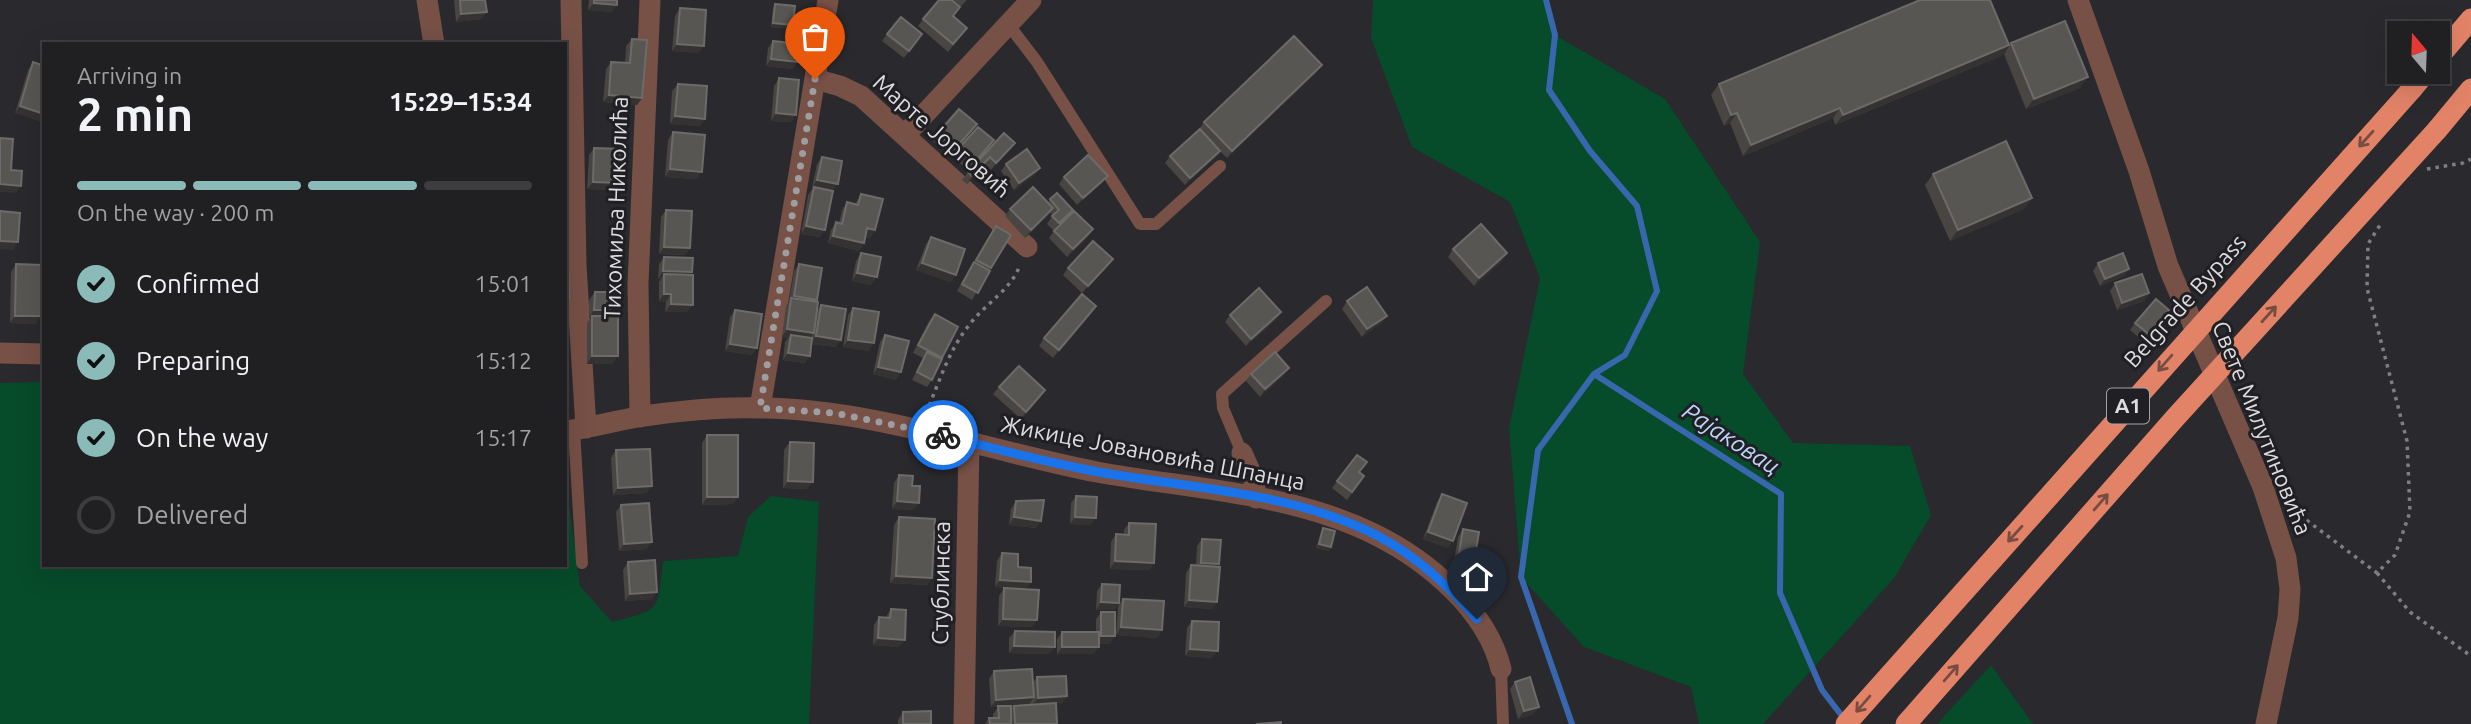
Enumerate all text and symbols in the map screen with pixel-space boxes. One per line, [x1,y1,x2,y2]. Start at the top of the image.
pin [785,7,845,79]
icon: bag [796,18,834,56]
north arrow [2387,21,2450,84]
map controls [2387,21,2450,84]
text: Arriving in [77,63,182,88]
street label: Марте Јорговић [869,69,1016,202]
text: 15:29–15:34 [389,87,532,116]
text: 2 min [77,88,193,140]
street label: Тихомиља Николића [599,96,632,320]
one-way arrow [2358,130,2374,148]
text: On the way · 200 m [77,200,274,225]
street label: Belgrade Bypass [2119,229,2251,372]
icon: check [77,265,115,303]
text: Confirmed [136,269,260,298]
text: 15:01 [474,271,532,296]
one-way arrow [2261,306,2278,323]
street label: Свете Милутиновића [2208,317,2317,538]
icon: check [77,342,115,380]
text: Preparing [136,346,250,375]
text: 15:12 [474,348,532,373]
one-way arrow [2157,354,2173,372]
road number: A1 [2107,388,2149,424]
water label: Рајаковац [1678,397,1785,480]
courier [908,400,978,470]
street label: Жикице Јовановића Шпанца [999,411,1307,494]
icon: bike [924,416,962,454]
icon: check [77,419,115,457]
text: On the way [136,423,268,452]
text: 15:17 [474,425,532,450]
one-way arrow [2093,493,2109,511]
text: Delivered [136,500,248,529]
street label: Стублинска [927,521,954,645]
one-way arrow [2006,525,2023,542]
pin [1447,547,1507,619]
icon: home [1458,558,1496,596]
one-way arrow [1943,664,1959,682]
one-way arrow [1855,695,1871,713]

